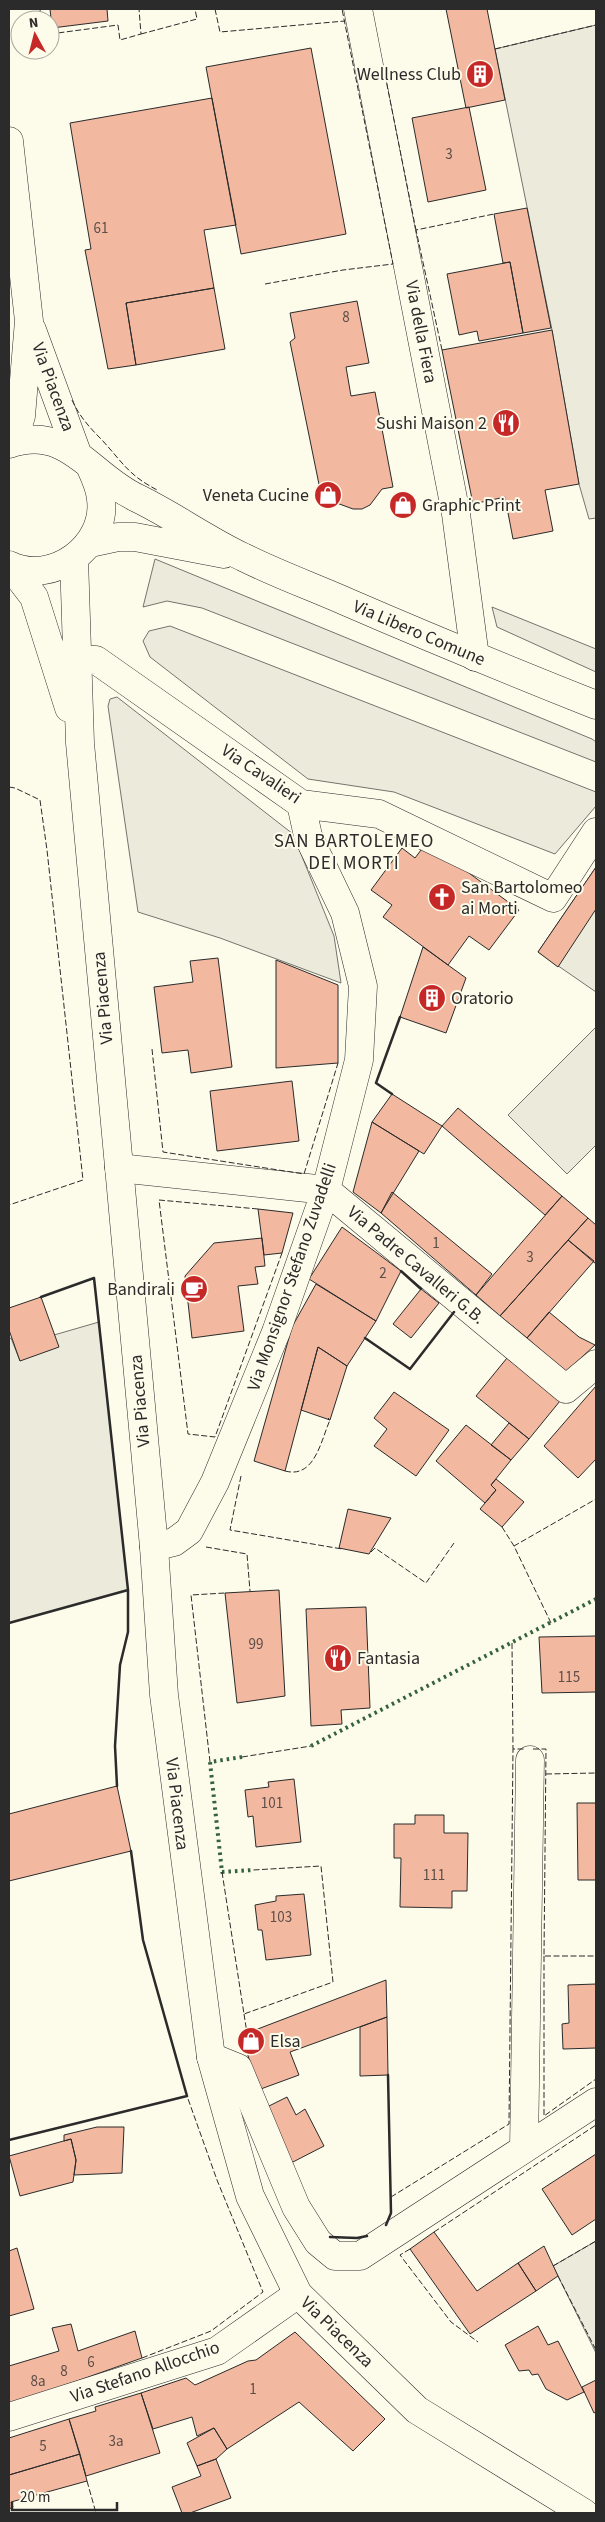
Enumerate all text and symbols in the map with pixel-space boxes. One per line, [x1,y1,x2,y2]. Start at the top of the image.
north arrow [10,10,60,60]
text: N [28,13,39,34]
building icon: Wellness Club [465,59,495,89]
place label: Wellness Club [357,62,461,87]
house number: 3 [445,144,453,165]
house number: 61 [94,218,108,239]
street label: Via della Fiera [399,278,443,386]
house number: 8 [342,307,350,328]
street label: Via Piacenza [25,339,81,435]
restaurant icon: Sushi Maison 2 [491,408,521,438]
place label: Sushi Maison 2 [376,411,487,436]
shop icon: Veneta Cucine [313,480,343,510]
place label: Veneta Cucine [203,483,309,508]
shop icon: Graphic Print [388,490,418,520]
place label: Graphic Print [422,493,521,518]
street label: Via Libero Comune [349,594,489,672]
street label: Via Cavalieri [216,738,306,810]
district label: SAN BARTOLEMEO DEI MORTI [274,828,434,877]
place label: San Bartolomeo ai Morti [461,875,583,921]
church icon: San Bartolomeo ai Morti [427,882,457,912]
street label: Via Piacenza [86,951,120,1045]
building icon: Oratorio [417,983,447,1013]
place label: Oratorio [451,986,514,1011]
street label: Via Monsignor Stefano Zuvadelli [241,1160,343,1394]
street label: Via Padre Cavalleri G.B. [342,1200,490,1330]
house number: 1 [432,1233,440,1254]
house number: 3 [526,1247,534,1268]
house number: 2 [379,1263,387,1284]
cafe icon: Bandirali [179,1274,209,1304]
place label: Bandirali [107,1277,175,1302]
street label: Via Piacenza [123,1354,157,1448]
house number: 99 [249,1634,263,1655]
restaurant icon: Fantasia [323,1643,353,1673]
place label: Fantasia [357,1646,420,1671]
house number: 115 [558,1667,580,1688]
street label: Via Piacenza [159,1756,195,1852]
house number: 101 [261,1793,283,1814]
house number: 111 [423,1865,445,1886]
house number: 103 [270,1907,292,1928]
shop icon: Elsa [236,2026,266,2056]
place label: Elsa [270,2029,301,2054]
street label: Via Piacenza [295,2291,379,2373]
street label: Via Stefano Allocchio [67,2335,223,2409]
house number: 6 [87,2352,95,2373]
house number: 8 [60,2361,68,2382]
house number: 8a [30,2371,46,2392]
house number: 1 [249,2379,257,2400]
house number: 3a [108,2431,124,2452]
house number: 5 [39,2436,47,2457]
scale bar [12,2480,118,2512]
text: 20 m [20,2487,50,2508]

